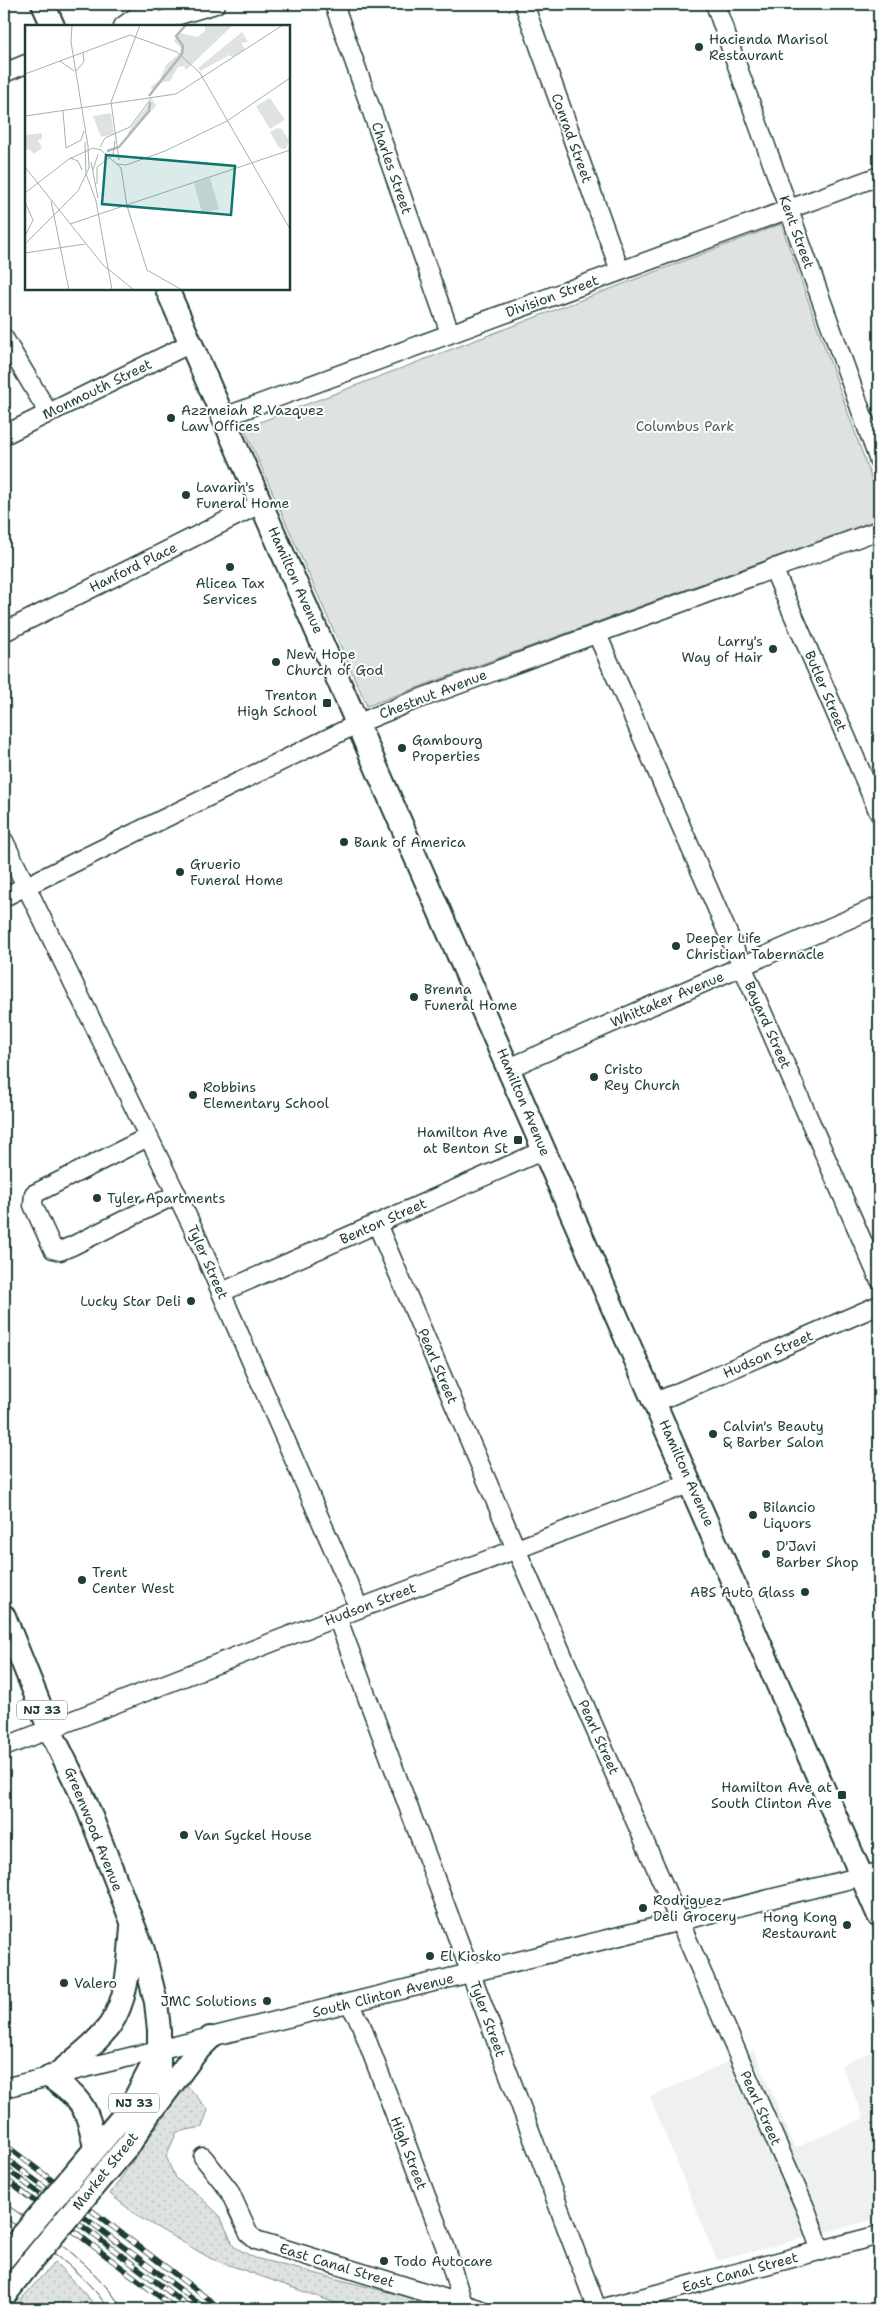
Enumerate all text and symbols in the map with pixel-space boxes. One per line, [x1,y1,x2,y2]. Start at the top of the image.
inset map [25,25,290,290]
place label: Hacienda Marisol Restaurant [709,30,829,64]
marker: Hacienda Marisol Restaurant [693,41,705,53]
street label: Conrad Street [547,91,597,185]
street label: Charles Street [368,119,416,217]
street label: Kent Street [775,193,819,271]
street label: Division Street [503,271,601,321]
street label: Monmouth Street [39,355,155,423]
place label: Azzmeiah R Vazquez Law Offices [181,401,324,435]
marker: Azzmeiah R Vazquez Law Offices [165,412,177,424]
park label: Columbus Park [636,417,734,435]
place label: Lavarin's Funeral Home [196,478,289,512]
marker: Lavarin's Funeral Home [180,489,192,501]
street label: Hamilton Avenue [264,524,328,636]
street label: Hanford Place [86,538,180,596]
marker: Alicea Tax Services [224,561,236,573]
place label: Alicea Tax Services [195,574,265,608]
place label: Larry's Way of Hair [681,632,763,666]
marker: Larry's Way of Hair [767,643,779,655]
place label: New Hope Church of God [286,645,383,679]
street label: Butler Street [801,648,851,734]
marker: New Hope Church of God [270,656,282,668]
street label: Chestnut Avenue [377,665,489,723]
place label: Trenton High School [237,686,318,720]
marker: Trenton High School [321,697,333,709]
place label: Gambourg Properties [412,731,483,765]
marker: Gambourg Properties [396,742,408,754]
place label: Bank of America [354,833,466,851]
marker: Bank of America [338,836,350,848]
place label: Gruerio Funeral Home [190,855,283,889]
marker: Gruerio Funeral Home [174,866,186,878]
place label: Deeper Life Christian Tabernacle [686,929,825,963]
marker: Deeper Life Christian Tabernacle [670,940,682,952]
street label: Whittaker Avenue [607,967,727,1031]
street label: Bayard Street [741,978,795,1072]
place label: Brenna Funeral Home [424,980,517,1014]
marker: Brenna Funeral Home [408,991,420,1003]
street label: Hamilton Avenue [493,1045,555,1159]
place label: Cristo Rey Church [604,1060,680,1094]
marker: Cristo Rey Church [588,1071,600,1083]
place label: Robbins Elementary School [203,1078,330,1112]
marker: Robbins Elementary School [187,1089,199,1101]
place label: Hamilton Ave at Benton St [417,1123,508,1157]
marker: Hamilton Ave at Benton St [512,1134,524,1146]
place label: Tyler Apartments [107,1189,225,1207]
marker: Tyler Apartments [91,1192,103,1204]
street label: Benton Street [337,1194,429,1248]
street label: Tyler Street [184,1222,232,1302]
place label: Lucky Star Deli [80,1292,181,1310]
marker: Lucky Star Deli [185,1295,197,1307]
street label: Pearl Street [414,1326,462,1406]
street label: Hudson Street [720,1326,816,1382]
street label: Hamilton Avenue [655,1417,719,1529]
place label: Calvin's Beauty & Barber Salon [723,1417,824,1451]
marker: Calvin's Beauty & Barber Salon [707,1428,719,1440]
place label: Bilancio Liquors [763,1498,815,1532]
marker: Bilancio Liquors [747,1509,759,1521]
place label: D'Javi Barber Shop [776,1537,859,1571]
marker: D'Javi Barber Shop [760,1548,772,1560]
place label: Trent Center West [92,1563,175,1597]
marker: Trent Center West [76,1574,88,1586]
street label: Hudson Street [322,1578,418,1630]
place label: ABS Auto Glass [690,1583,795,1601]
marker: ABS Auto Glass [799,1586,811,1598]
street label: Pearl Street [574,1697,624,1777]
road number: NJ 33 [17,1700,67,1720]
street label: Greenwood Avenue [61,1764,127,1894]
place label: Hamilton Ave at South Clinton Ave [711,1778,832,1812]
marker: Hamilton Ave at South Clinton Ave [836,1789,848,1801]
place label: Van Syckel House [194,1826,312,1844]
marker: Van Syckel House [178,1829,190,1841]
place label: Rodriguez Deli Grocery [653,1891,736,1925]
marker: Rodriguez Deli Grocery [637,1902,649,1914]
place label: Hong Kong Restaurant [762,1908,837,1942]
marker: Hong Kong Restaurant [841,1919,853,1931]
place label: El Kiosko [440,1947,501,1965]
marker: El Kiosko [424,1950,436,1962]
street label: South Clinton Avenue [310,1969,456,2021]
place label: Valero [74,1974,117,1992]
marker: Valero [58,1977,70,1989]
street label: Tyler Street [466,1979,510,2059]
place label: JMC Solutions [160,1992,257,2010]
marker: JMC Solutions [261,1995,273,2007]
street label: Pearl Street [736,2068,786,2148]
road number: NJ 33 [109,2094,159,2112]
street label: High Street [387,2114,431,2192]
street label: Market Street [68,2128,142,2214]
street label: East Canal Street [277,2239,397,2291]
street label: East Canal Street [680,2248,800,2296]
place label: Todo Autocare [394,2252,493,2270]
marker: Todo Autocare [378,2255,390,2267]

